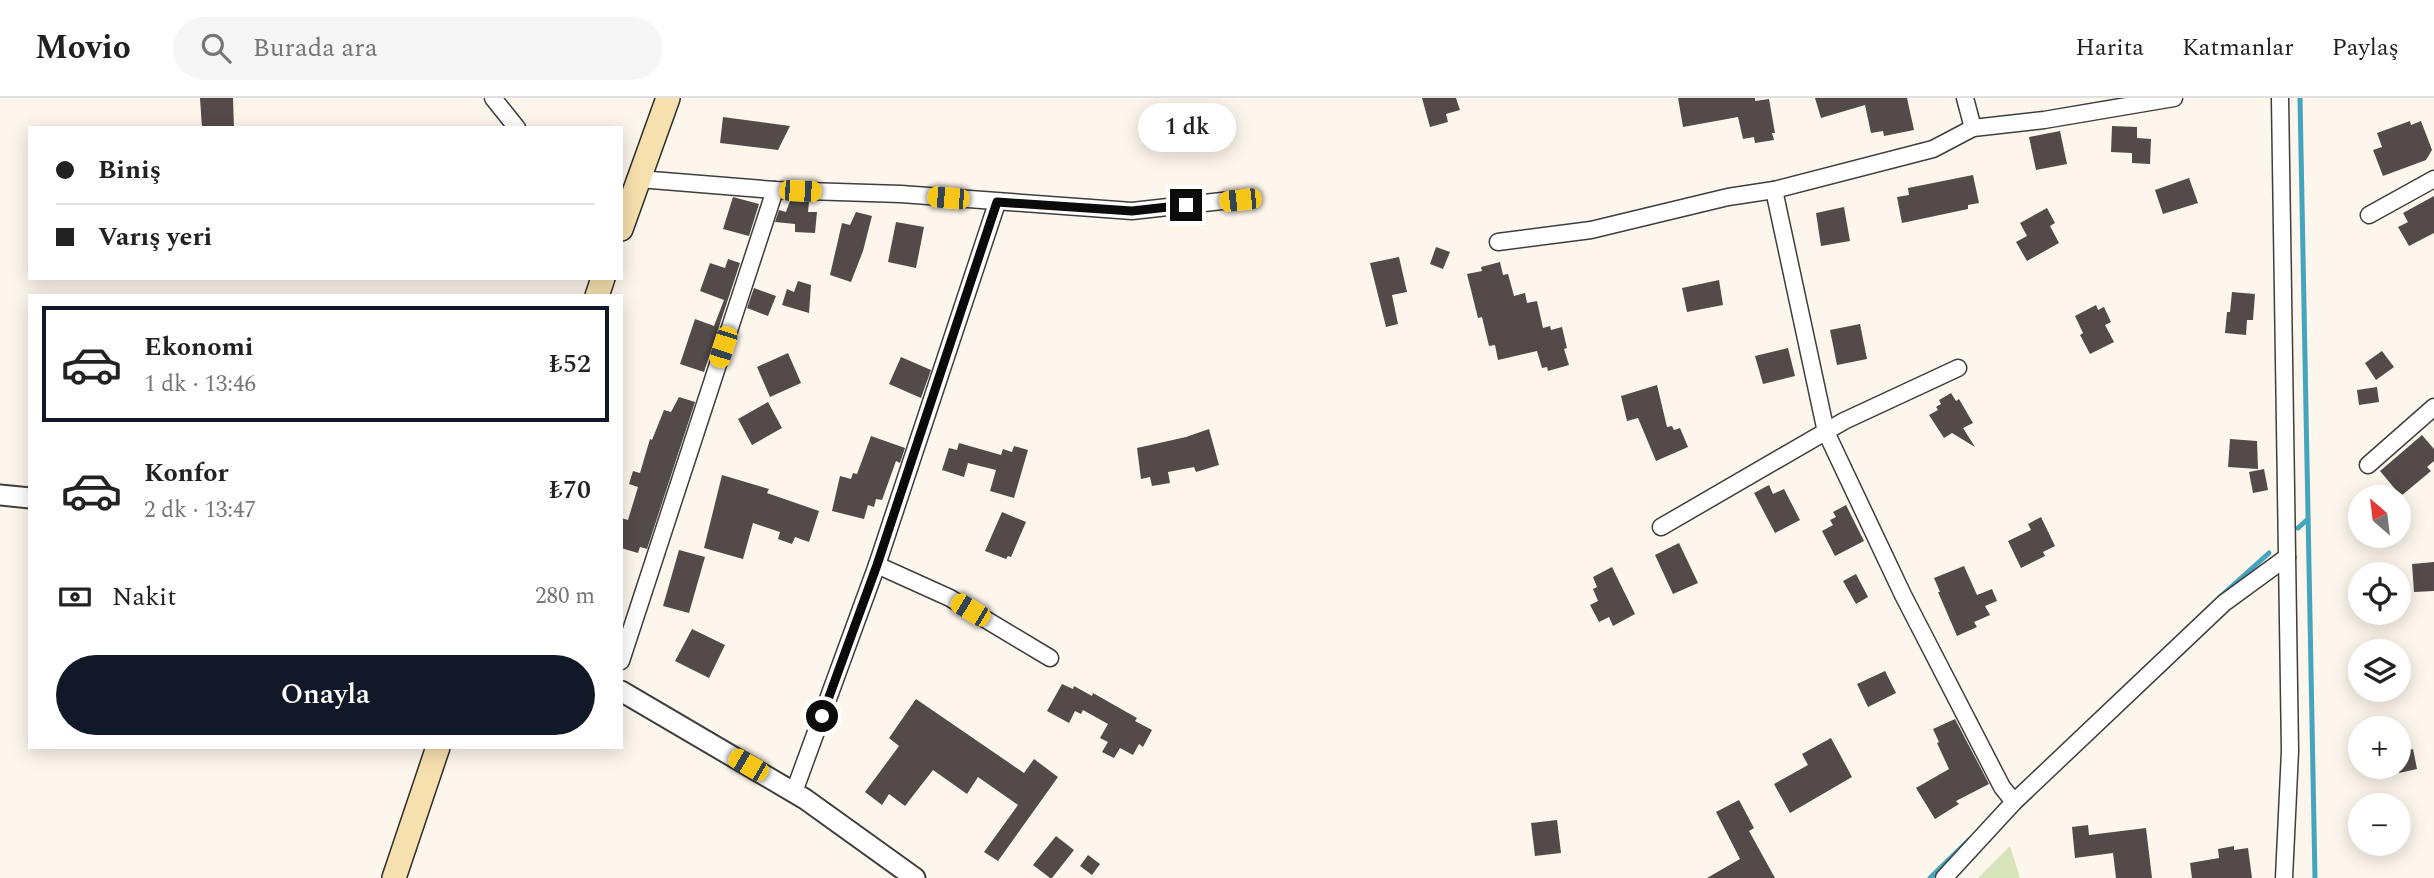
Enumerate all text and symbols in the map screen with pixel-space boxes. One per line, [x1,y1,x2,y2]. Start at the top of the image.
search box [173,17,663,80]
text: Movio [35,23,131,73]
text: Burada ara [253,28,378,68]
icon: search [197,29,235,67]
text: Harita [2076,30,2144,66]
text: Katmanlar [2182,30,2294,66]
text: Paylaş [2332,30,2399,66]
callout: 1 dk [1137,104,1235,153]
text: 1 dk [1165,110,1209,145]
text: Biniş [98,150,161,190]
car [779,180,822,202]
car [927,186,970,210]
car [1219,187,1262,213]
route end [1170,189,1202,221]
text: Varış yeri [98,217,212,257]
car [707,324,740,370]
text: Ekonomi [144,327,253,367]
icon: car [60,333,123,396]
text: ₺52 [549,344,591,384]
text: 1 dk · 13:46 [144,367,256,402]
text: Konfor [144,453,229,493]
icon: car [60,459,123,522]
text: ₺70 [549,470,591,510]
north arrow [2348,485,2412,548]
map controls [2348,485,2411,856]
text: 2 dk · 13:47 [144,493,256,528]
button: locate [2348,562,2411,625]
text: Nakit [112,577,176,617]
icon: cash [56,578,94,616]
text: 280 m [535,579,595,614]
car [947,590,994,630]
button: layers [2348,639,2411,702]
button: Onayla [56,655,595,735]
route start [806,700,838,732]
button: + [2348,716,2411,779]
car [725,745,772,785]
button: − [2348,793,2411,856]

